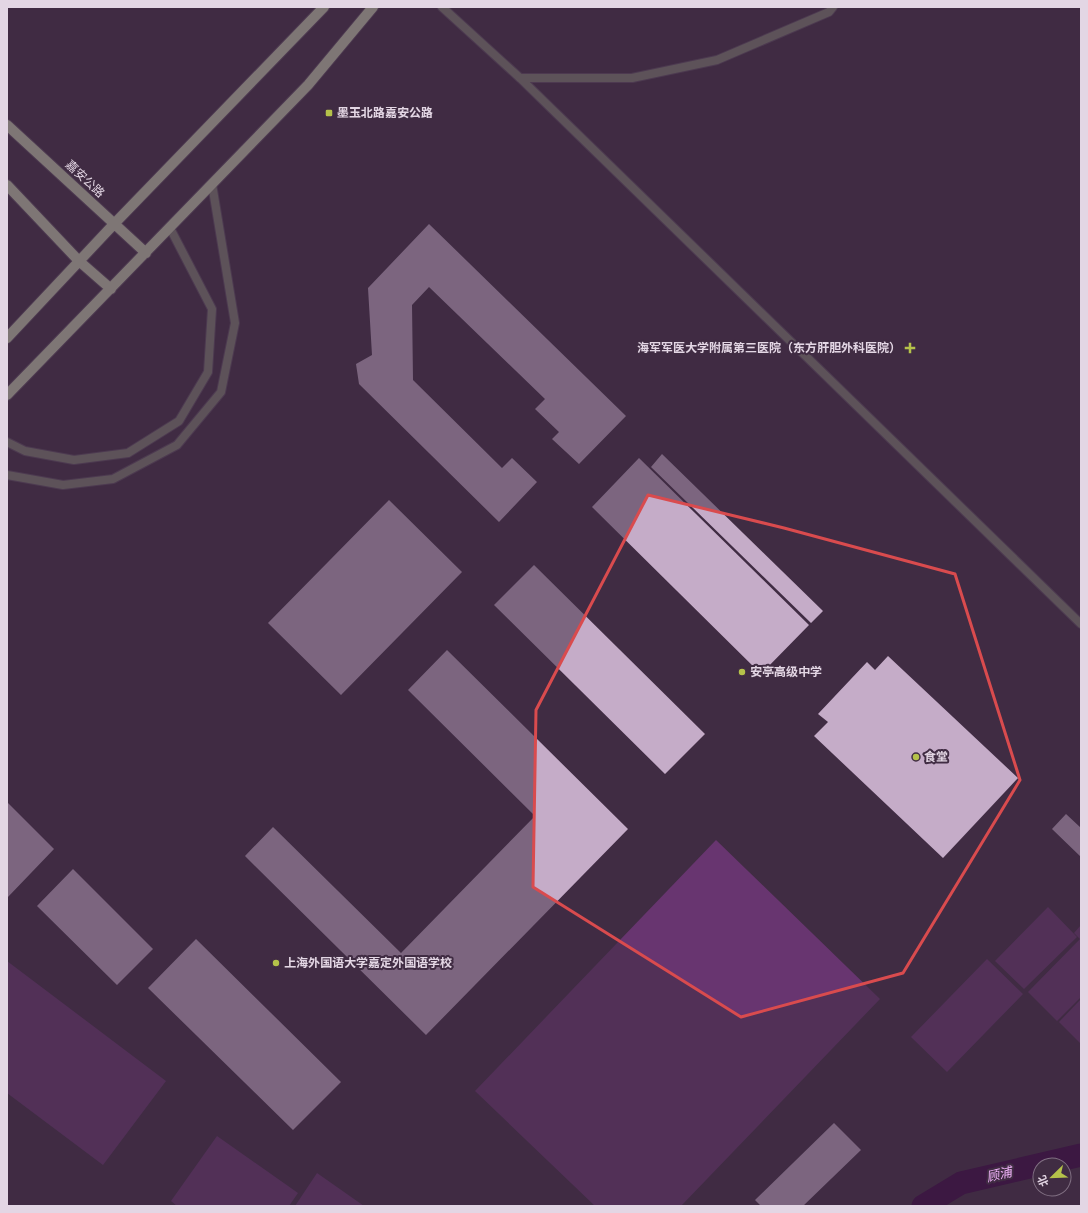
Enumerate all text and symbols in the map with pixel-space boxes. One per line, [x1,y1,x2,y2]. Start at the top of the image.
place label: 墨玉北路嘉安公路 [337,106,433,120]
marker: 墨玉北路嘉安公路 [324,108,334,118]
street label: 嘉安公路 [63,158,107,200]
place label: 海军军医大学附属第三医院（东方肝胆外科医院） [637,341,901,355]
marker: 海军军医大学附属第三医院（东方肝胆外科医院） [904,342,916,354]
place label: 安亭高级中学 [750,665,822,679]
marker: 安亭高级中学 [737,667,747,677]
place label: 食堂 [924,750,948,764]
marker: 食堂 [911,752,921,762]
place label: 上海外国语大学嘉定外国语学校 [284,956,452,970]
marker: 上海外国语大学嘉定外国语学校 [271,958,281,968]
north arrow [1032,1157,1072,1197]
water label: 顾浦 [985,1164,1015,1185]
text: 北 [1035,1174,1050,1188]

